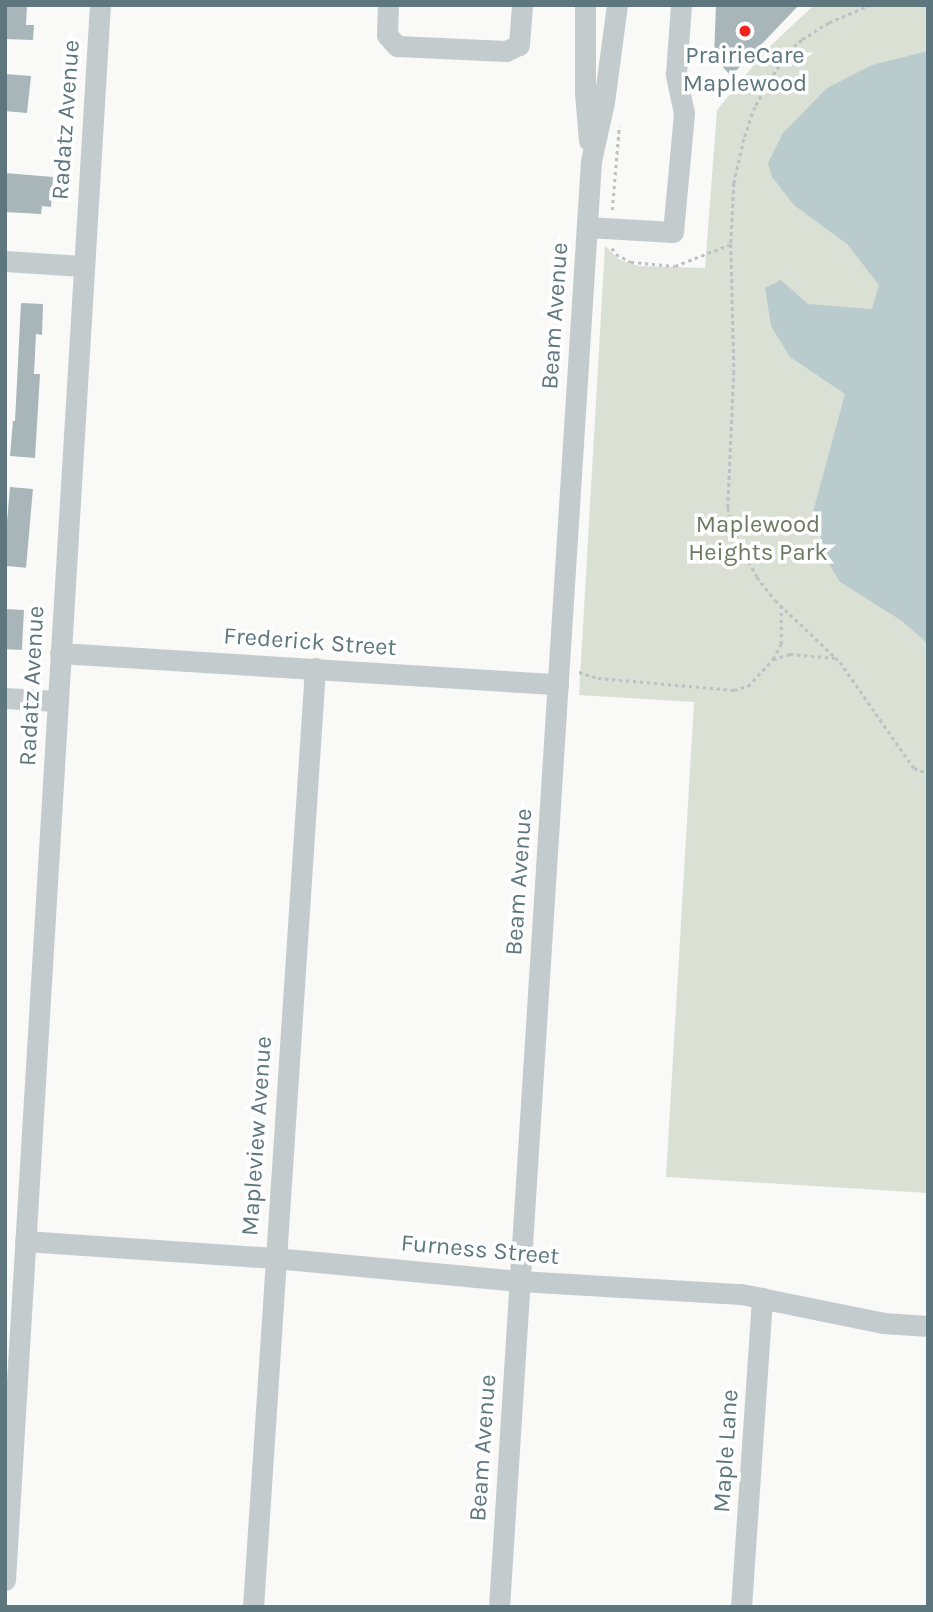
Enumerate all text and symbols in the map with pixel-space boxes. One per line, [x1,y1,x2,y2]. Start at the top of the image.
marker: PrairieCare Maplewood [737,23,753,39]
street label: Radatz Avenue [46,39,86,201]
place label: PrairieCare Maplewood [683,42,807,98]
street label: Beam Avenue [535,241,575,391]
park label: Maplewood Heights Park [688,511,828,567]
street label: Radatz Avenue [13,605,51,767]
street label: Frederick Street [222,622,398,662]
street label: Beam Avenue [499,807,539,957]
street label: Mapleview Avenue [236,1035,278,1237]
street label: Furness Street [400,1229,560,1271]
street label: Beam Avenue [463,1373,503,1523]
street label: Maple Lane [707,1388,745,1514]

